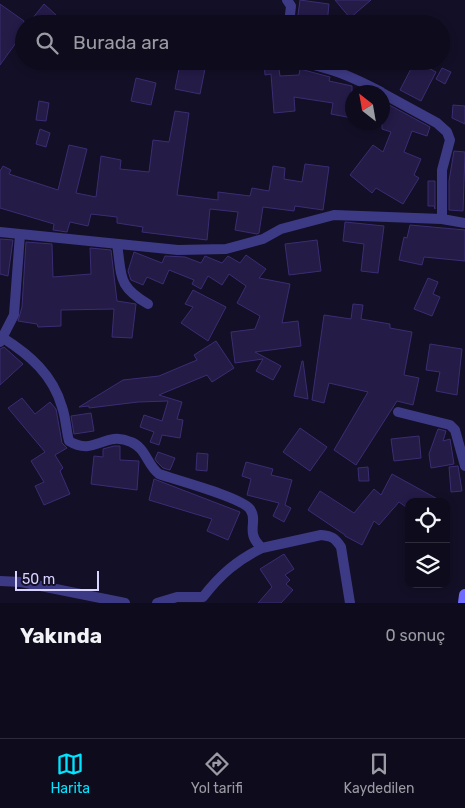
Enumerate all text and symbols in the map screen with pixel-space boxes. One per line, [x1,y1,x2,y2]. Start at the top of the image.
search box [15,15,450,70]
icon: search [33,29,61,57]
text: Burada ara [73,31,169,54]
north arrow [345,85,390,130]
map controls [405,498,450,588]
button: locate [405,498,450,543]
button: layers [405,543,450,588]
scale bar [15,568,99,591]
text: 50 m [22,571,55,588]
text: Yakında [20,623,102,648]
text: 0 sonuç [385,626,445,645]
tab: Harita [50,750,90,797]
tab: Yol tarifi [191,750,243,797]
tab: Kaydedilen [344,750,415,797]

